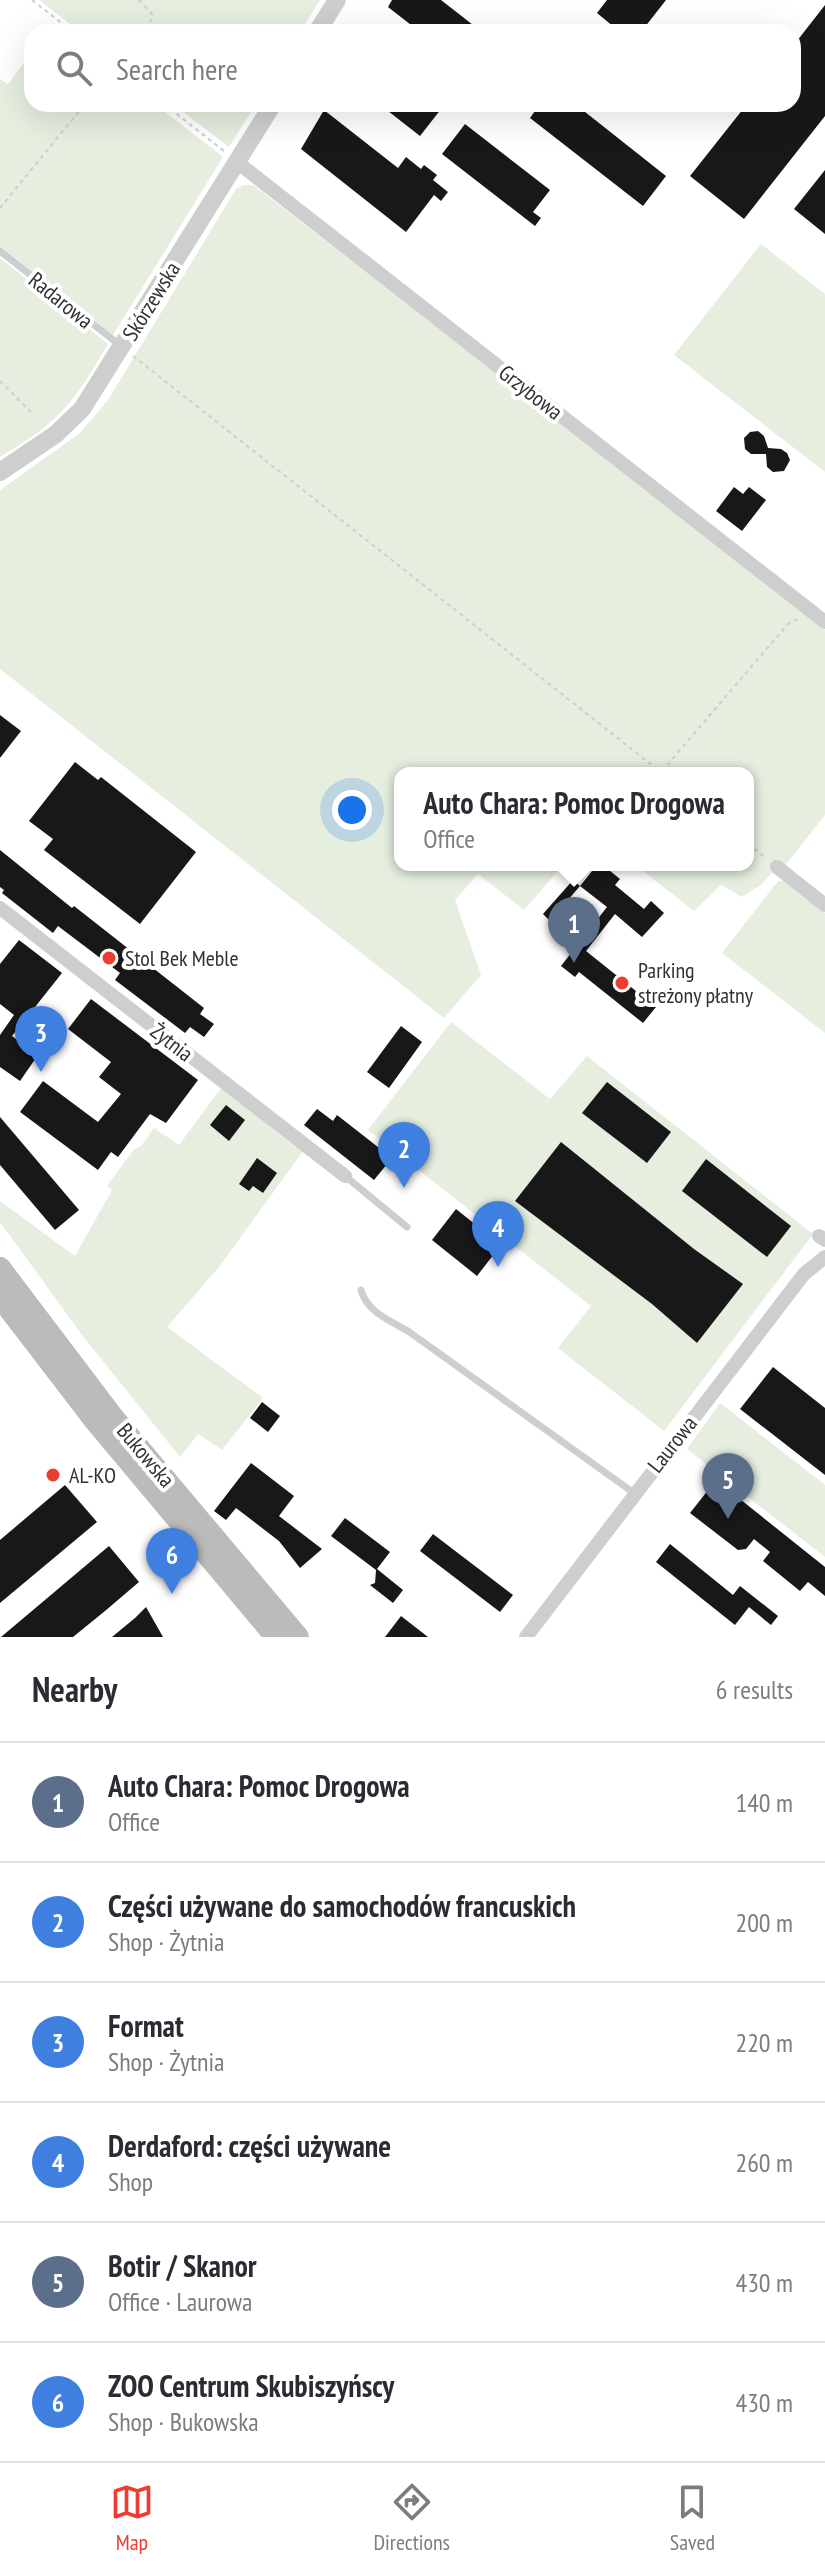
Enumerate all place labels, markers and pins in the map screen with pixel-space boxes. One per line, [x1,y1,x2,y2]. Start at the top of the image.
pin: 1 [548,897,600,963]
place label: Stol Bek Meble [125,944,239,972]
marker: Stol Bek Meble [100,949,118,967]
place label: Parking streżony płatny [638,956,754,1009]
marker: Parking streżony płatny [613,974,631,992]
pin: 3 [15,1006,67,1072]
pin: 2 [378,1122,430,1188]
pin: 4 [472,1201,524,1267]
pin: 5 [702,1453,754,1519]
place label: AL-KO [69,1461,116,1489]
marker: AL-KO [44,1466,62,1484]
pin: 6 [146,1528,198,1594]

